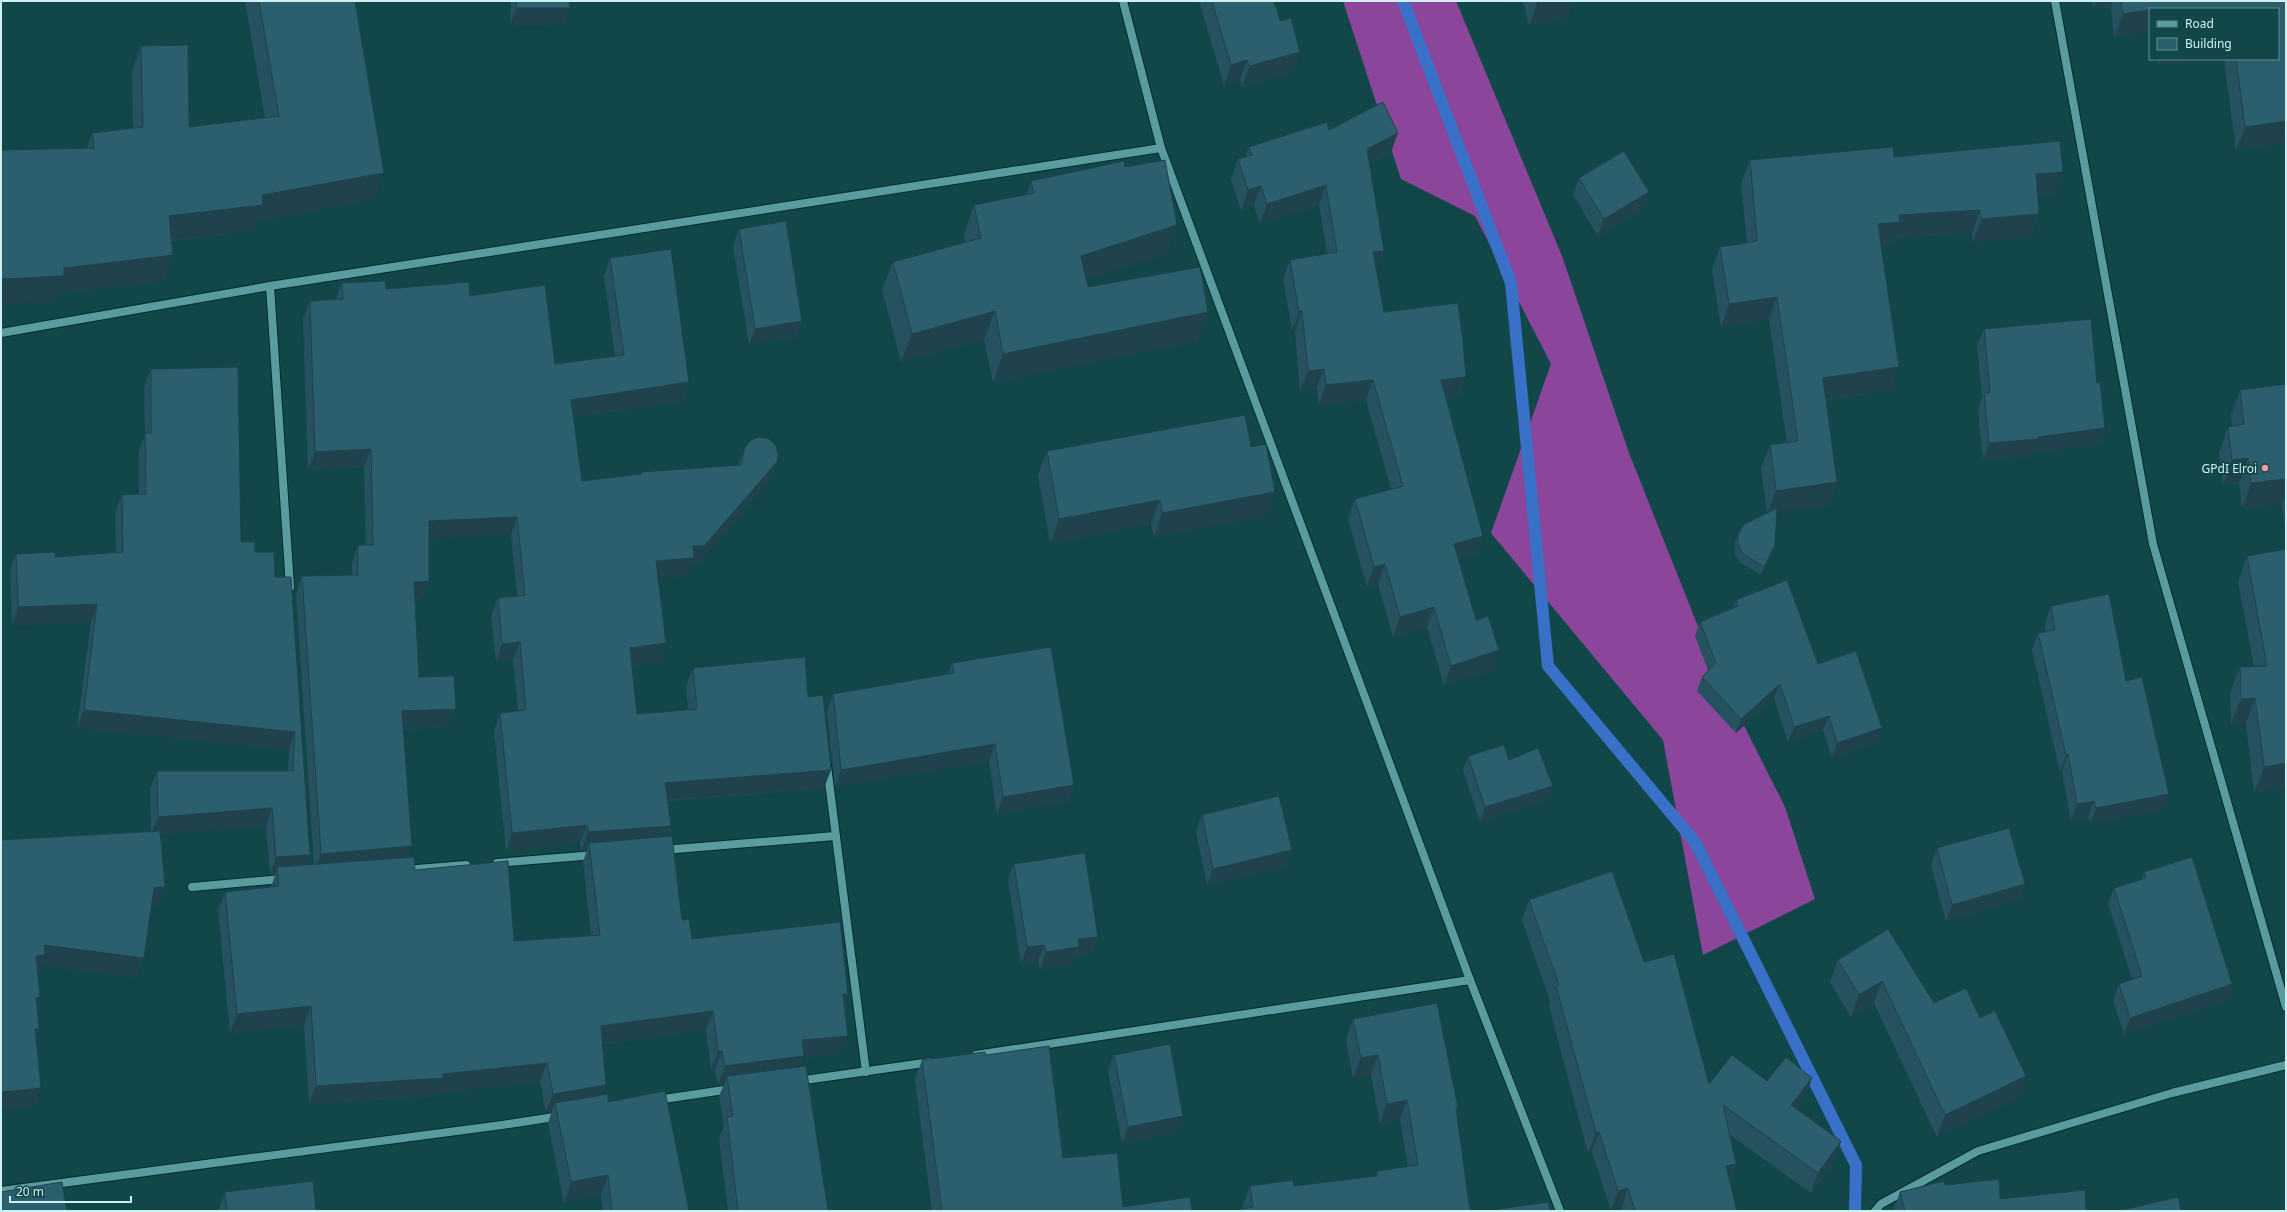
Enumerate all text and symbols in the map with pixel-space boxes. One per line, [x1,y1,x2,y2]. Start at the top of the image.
legend [2149,8,2279,60]
text: Road [2185,15,2214,32]
text: Building [2185,35,2232,52]
place label: GPdI Elroi [2202,460,2257,477]
marker: GPdI Elroi [2260,463,2270,473]
scale bar [10,1178,131,1204]
text: 20 m [16,1183,44,1200]

